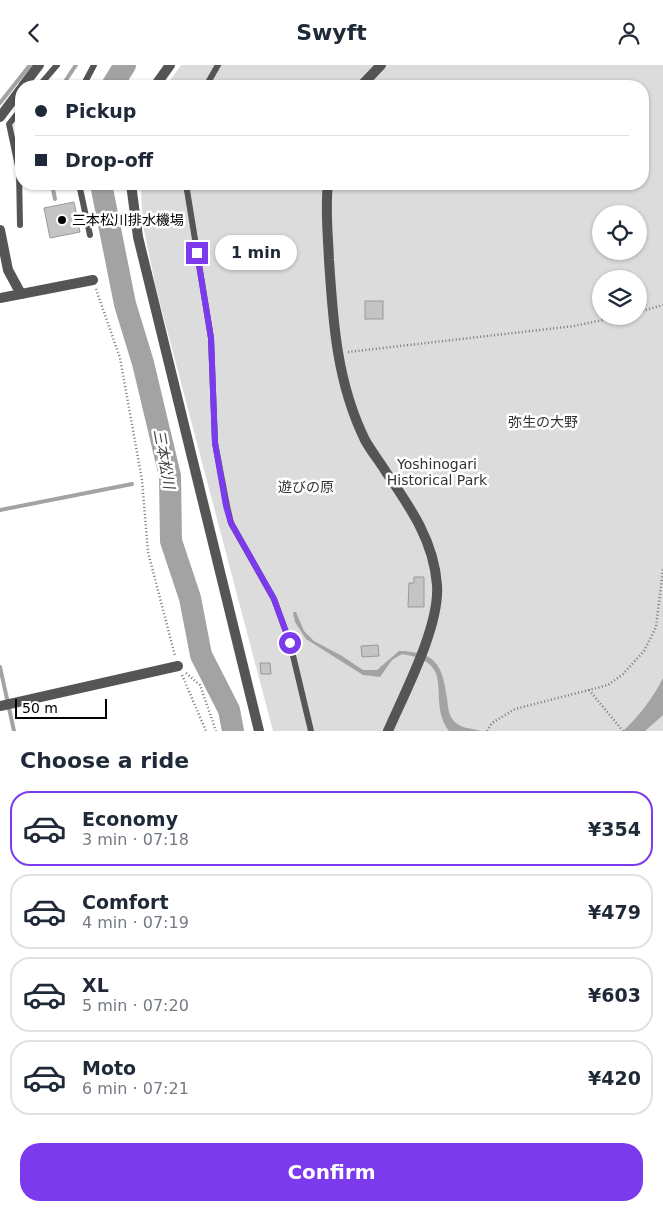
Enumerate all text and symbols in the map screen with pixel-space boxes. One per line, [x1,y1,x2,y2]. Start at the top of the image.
icon: back [20,19,48,47]
icon: person [615,19,643,47]
text: Swyft [296,20,367,45]
text: Pickup [65,100,136,122]
text: Drop-off [65,149,153,171]
map controls [592,205,647,325]
button: locate [592,205,647,260]
place label: 三本松川排水機場 [72,212,184,228]
marker: 三本松川排水機場 [56,214,68,226]
callout: 1 min [214,235,297,271]
route end [186,242,208,264]
text: 1 min [231,243,281,262]
button: layers [592,270,647,325]
park label: 弥生の大野 [508,414,578,430]
water label: 三本松川 [150,428,178,492]
park label: Yoshinogari Historical Park [387,456,488,488]
park label: 遊びの原 [278,479,334,495]
route start [279,632,301,654]
scale bar [15,696,108,719]
text: 50 m [22,700,58,716]
text: Choose a ride [20,748,189,773]
icon: car [22,806,67,851]
text: Economy [82,808,178,830]
text: ¥354 [588,818,641,840]
text: 3 min · 07:18 [82,830,189,849]
icon: car [22,889,67,934]
text: Comfort [82,891,169,913]
text: ¥479 [588,901,641,923]
text: 4 min · 07:19 [82,913,189,932]
icon: car [22,972,67,1017]
text: XL [82,974,109,996]
text: ¥603 [588,984,641,1006]
text: 5 min · 07:20 [82,996,189,1015]
icon: car [22,1055,67,1100]
text: Moto [82,1057,136,1079]
text: ¥420 [588,1067,641,1089]
text: 6 min · 07:21 [82,1079,189,1098]
button: Confirm [20,1143,643,1201]

